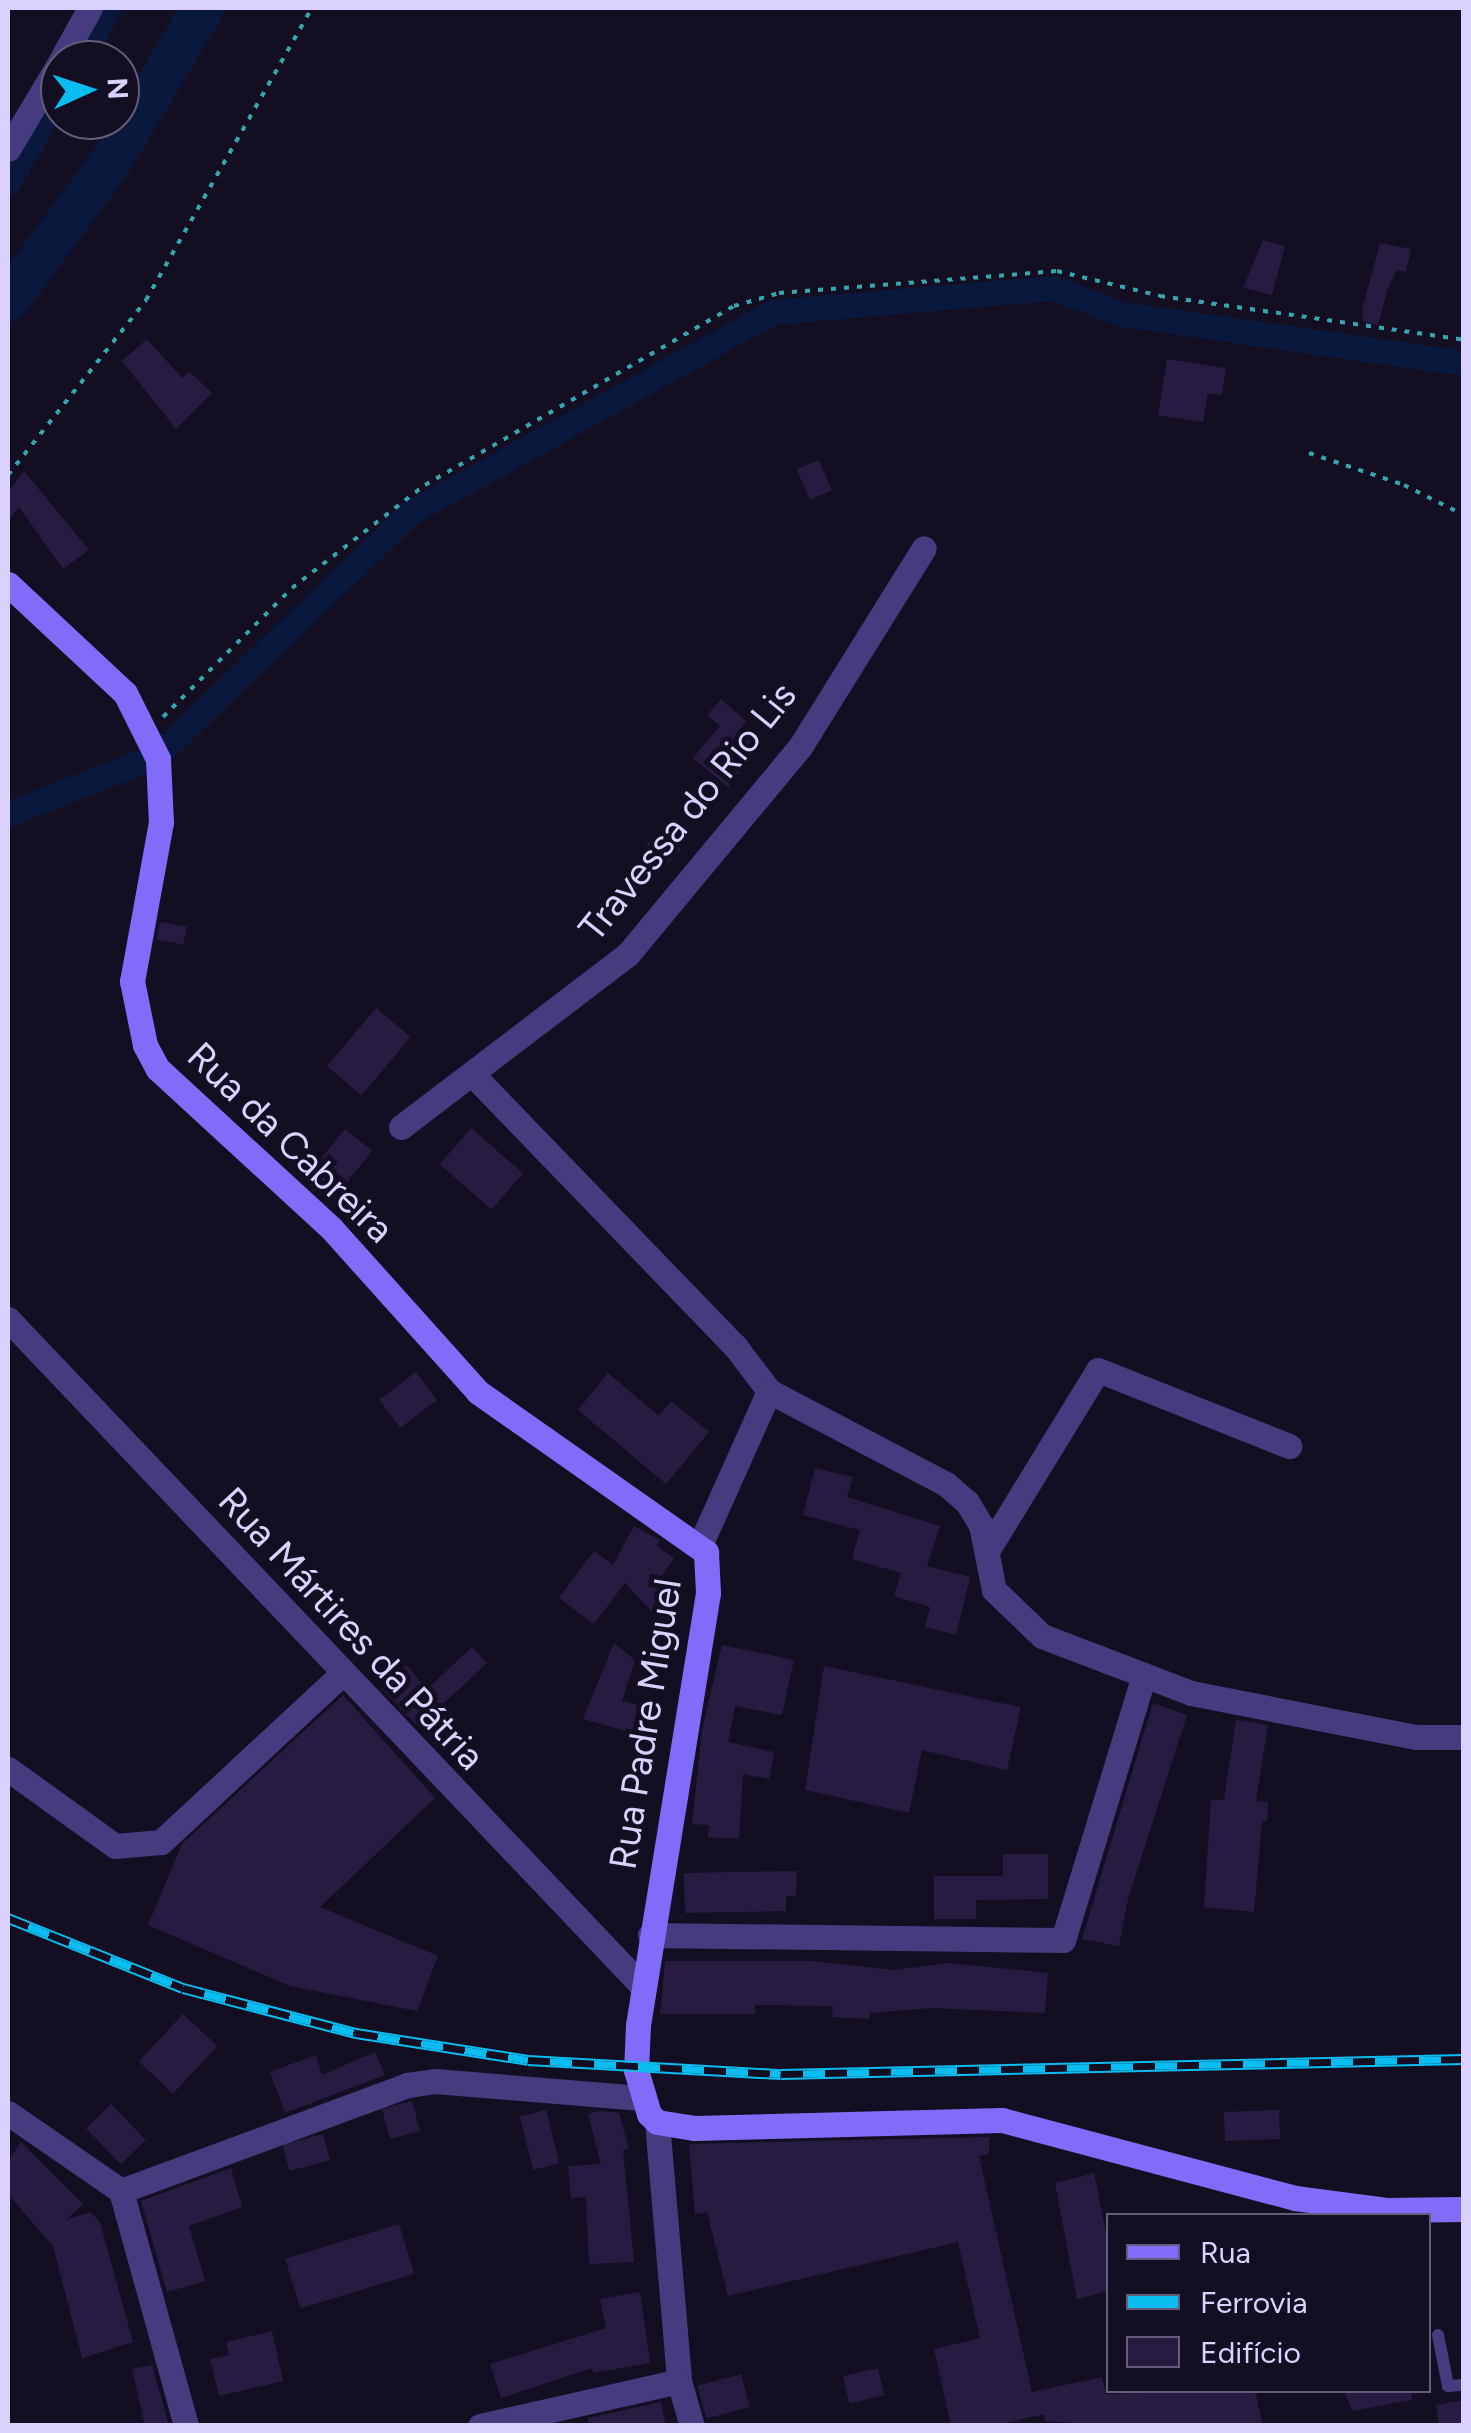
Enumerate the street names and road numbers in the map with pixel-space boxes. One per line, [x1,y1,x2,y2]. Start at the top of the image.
street label: Travessa do Rio Lis [570,674,806,950]
street label: Rua da Cabreira [178,1033,402,1253]
street label: Rua Mártires da Pátria [208,1478,494,1780]
street label: Rua Padre Miguel [601,1575,691,1873]

